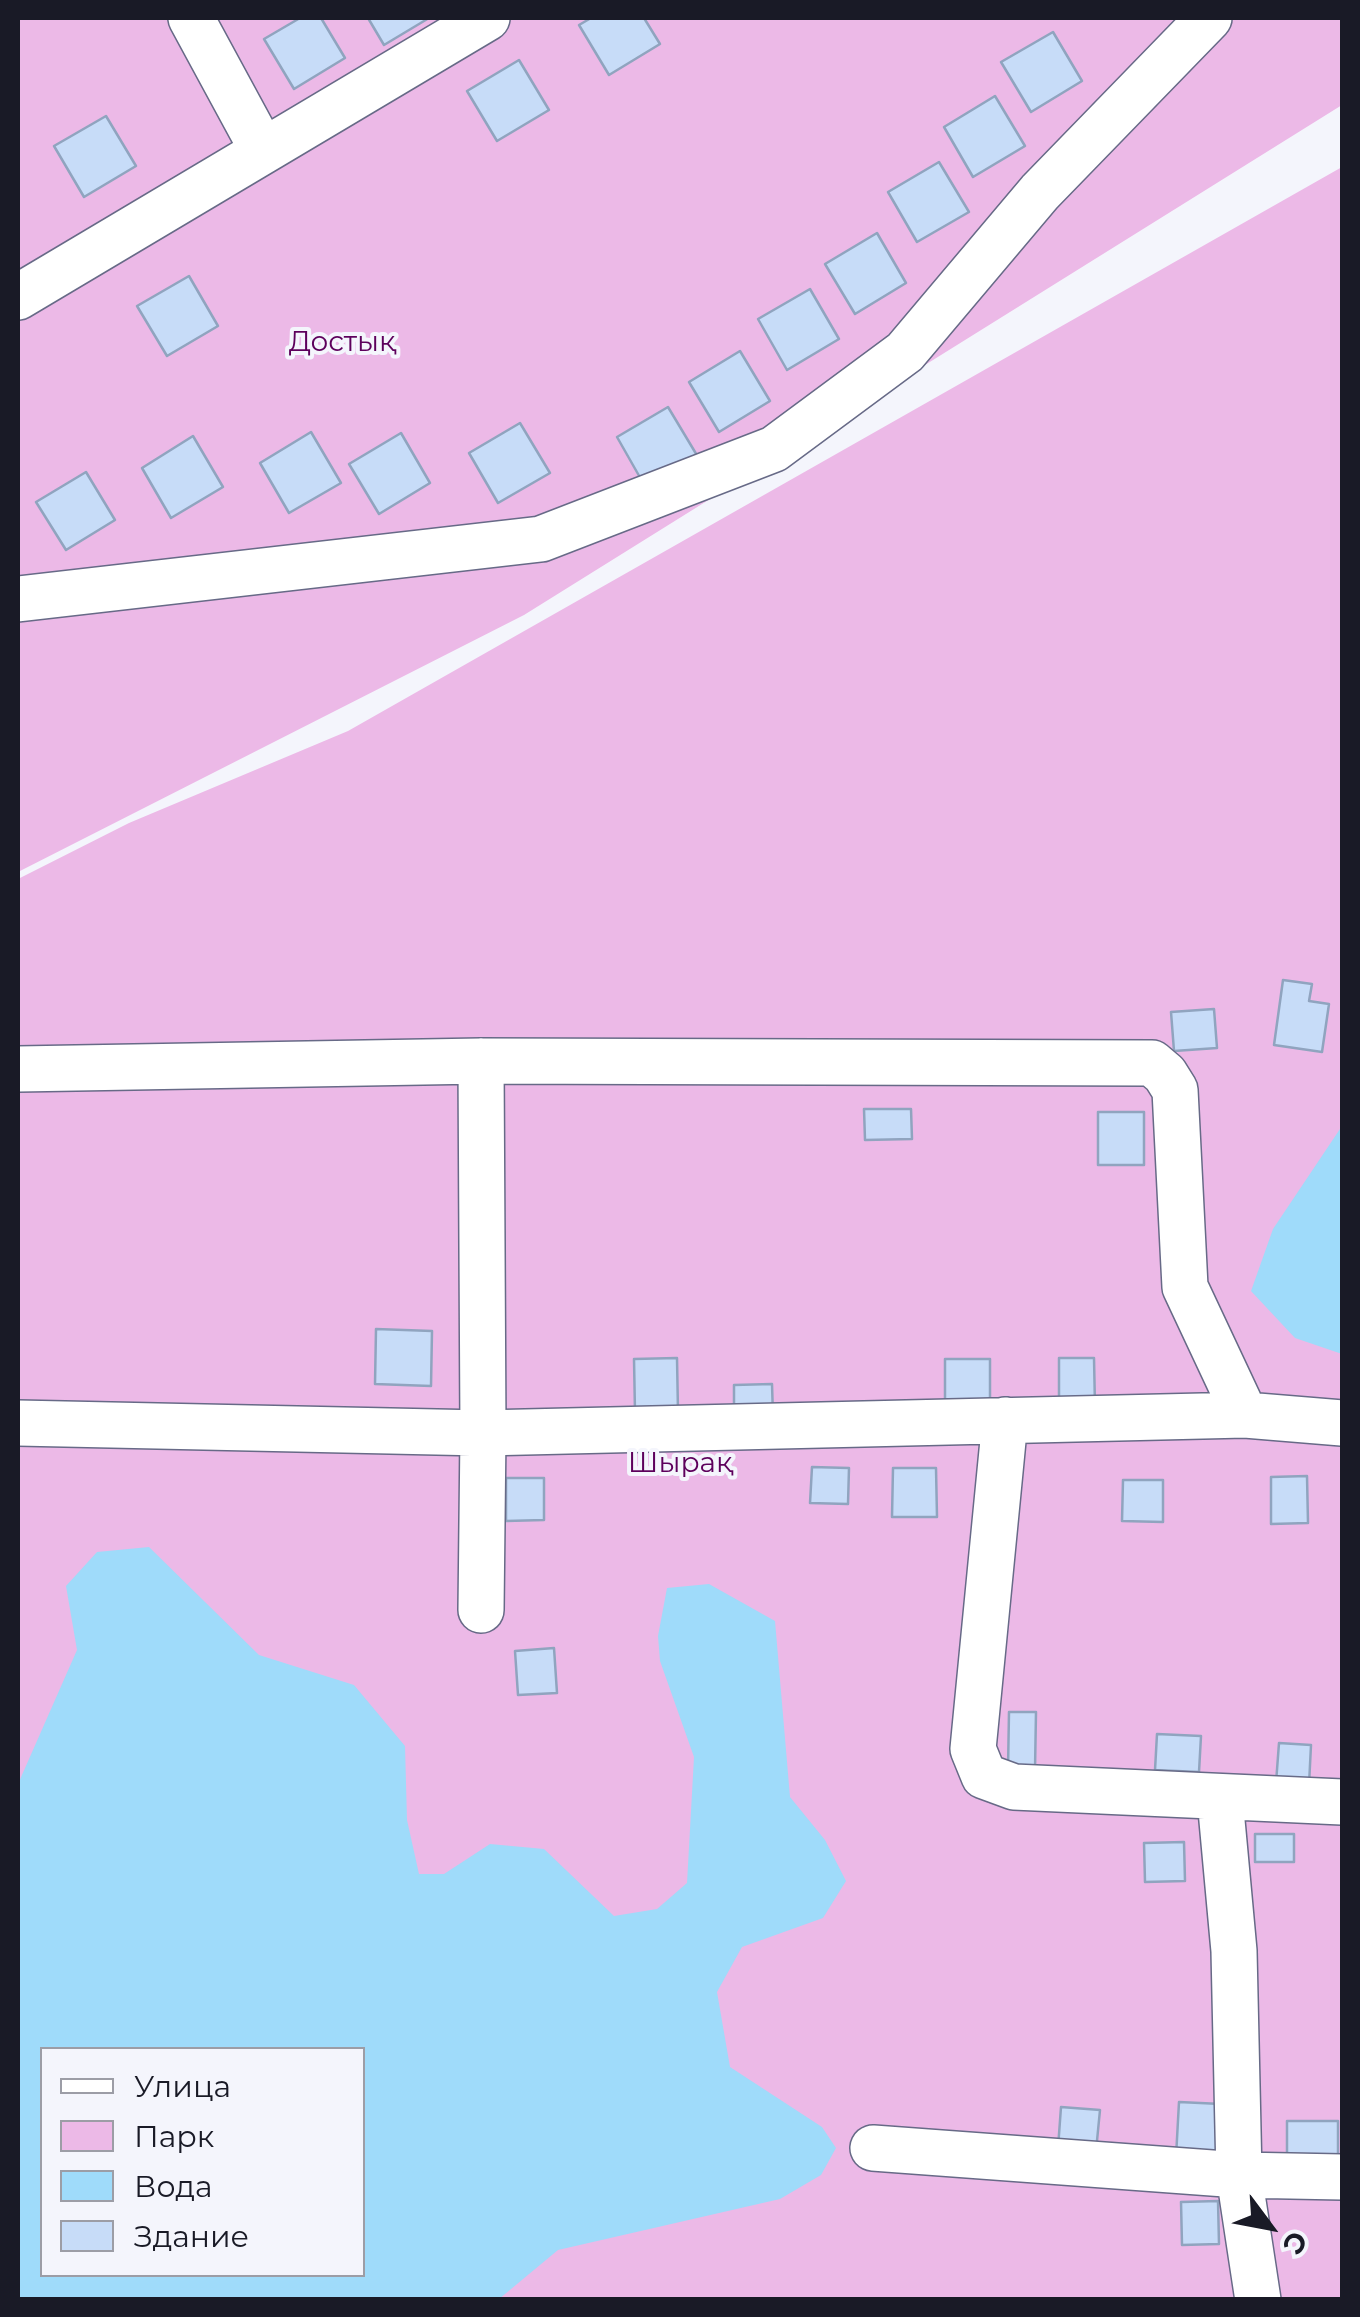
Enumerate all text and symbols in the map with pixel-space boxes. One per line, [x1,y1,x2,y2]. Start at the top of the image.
park label: Достық [289,326,395,360]
park label: Шырақ [628,1447,732,1481]
legend [40,2047,365,2277]
text: Улица [134,2068,231,2105]
text: Парк [134,2118,214,2155]
text: Вода [134,2168,213,2205]
north arrow [1220,2177,1320,2277]
text: Здание [134,2218,249,2255]
text: С [1276,2225,1315,2261]

